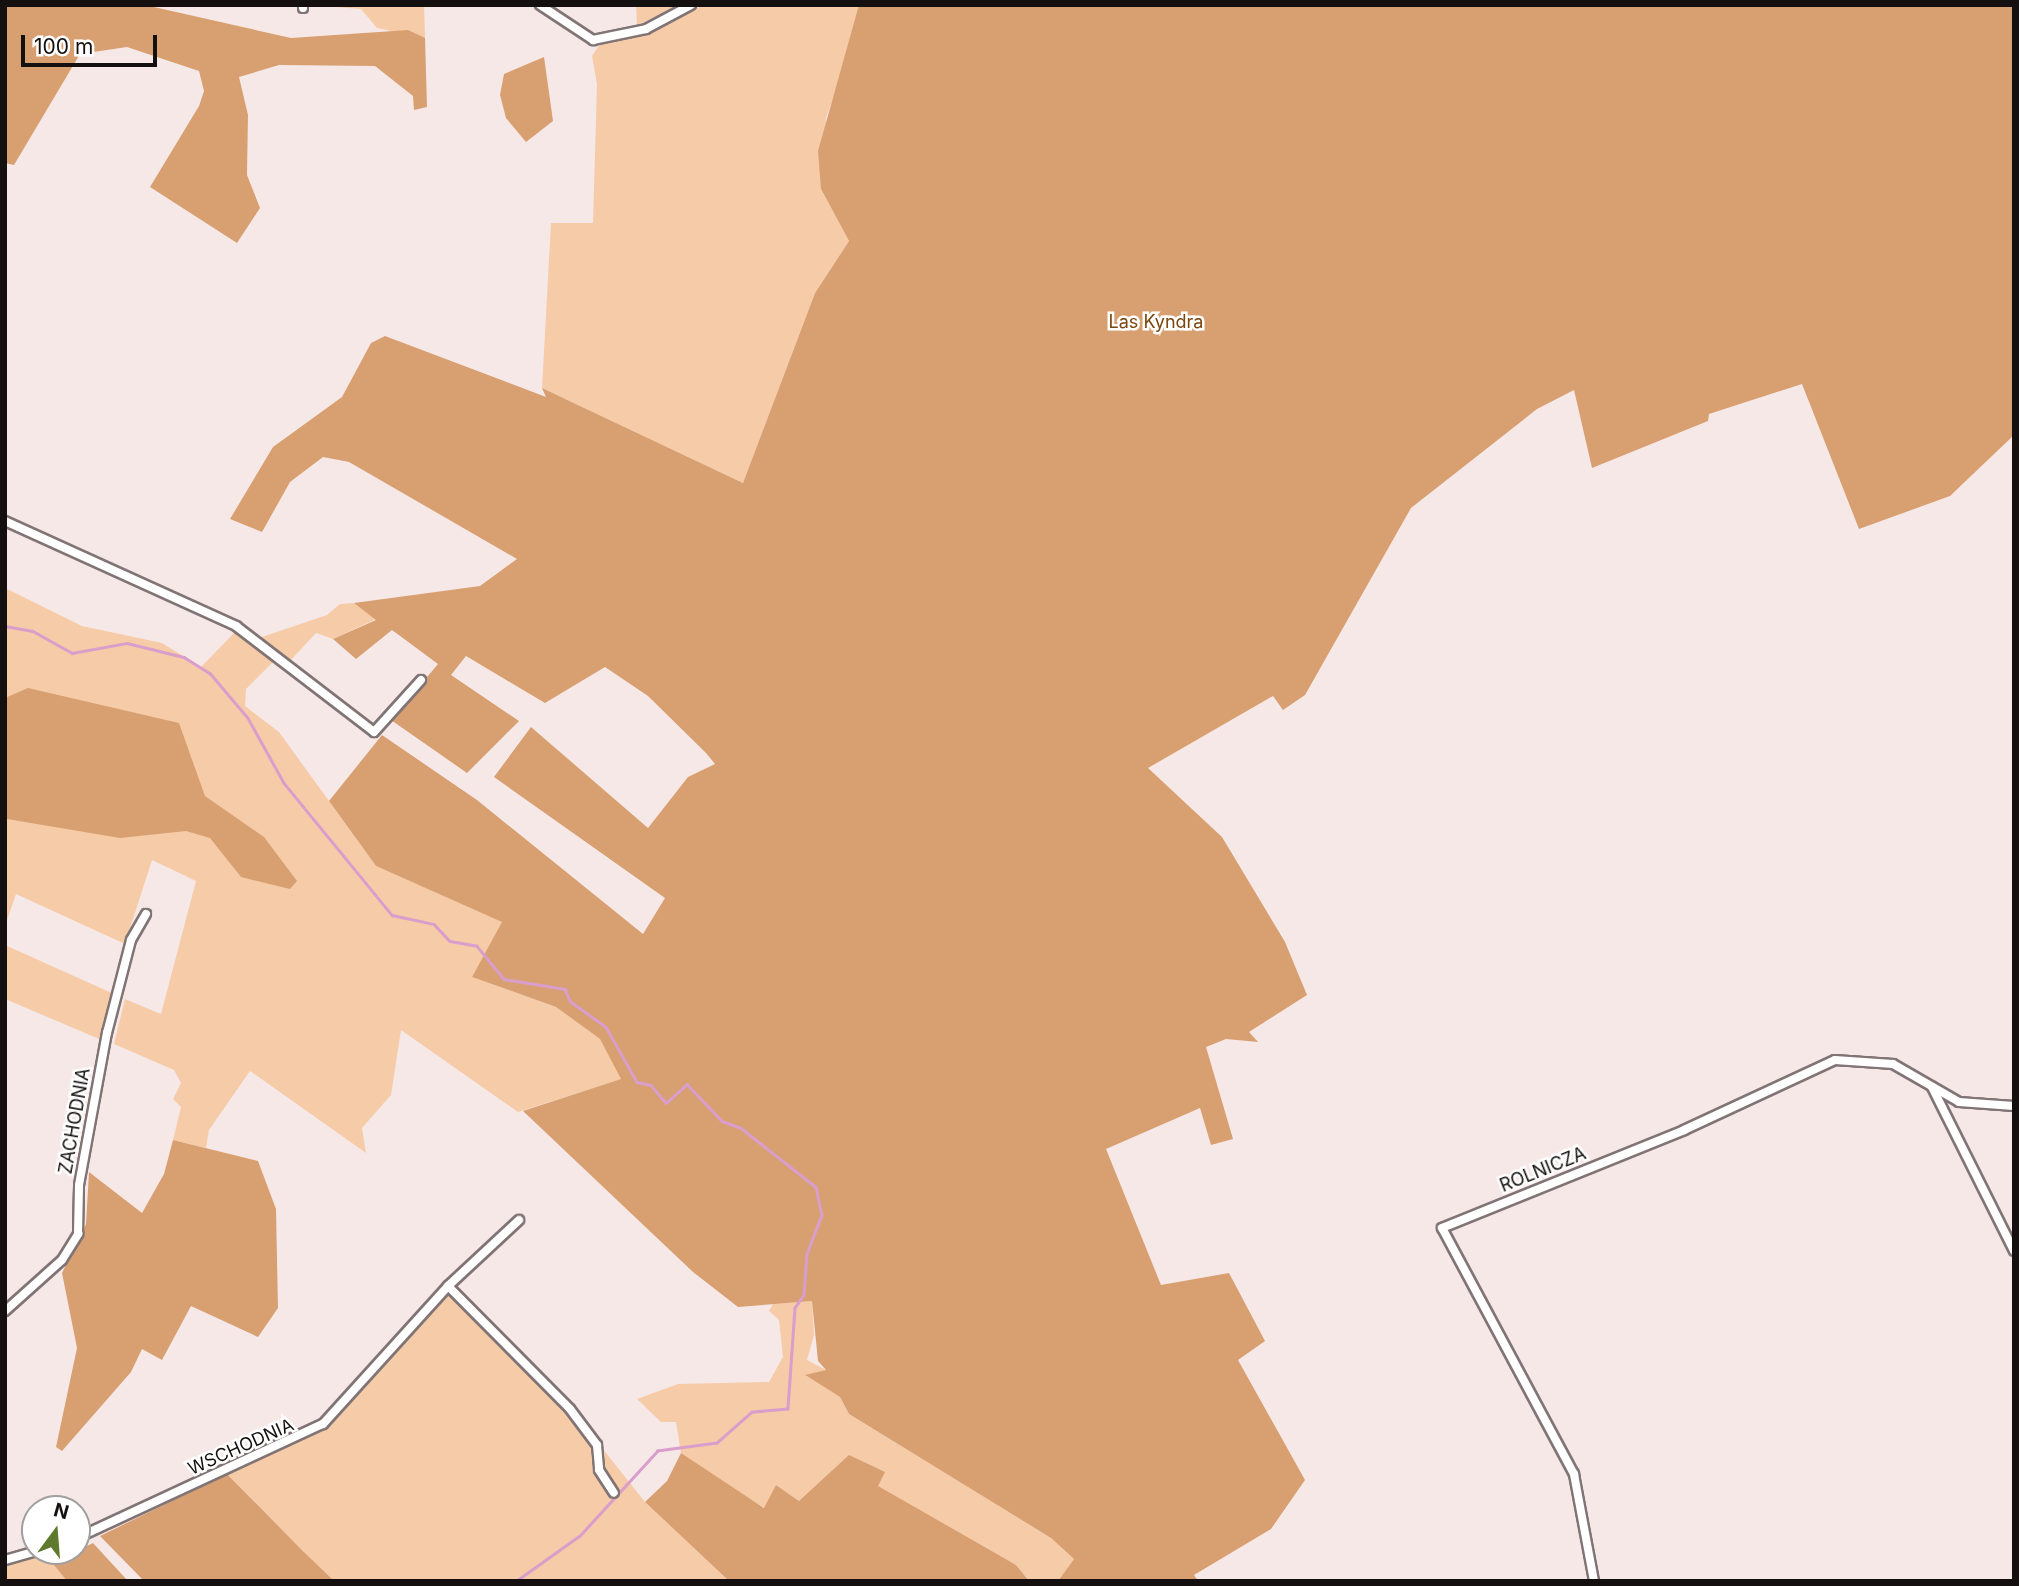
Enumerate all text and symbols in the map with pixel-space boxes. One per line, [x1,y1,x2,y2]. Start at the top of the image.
scale bar [24,21,161,65]
text: 100 m [34,34,93,59]
park label: Las Kyndra [1109,311,1203,333]
street label: ZACHODNIA [55,1066,95,1176]
street label: ROLNICZA [1497,1143,1589,1197]
street label: WSCHODNIA [185,1414,297,1480]
north arrow [21,1495,91,1565]
text: N [51,1498,71,1524]

